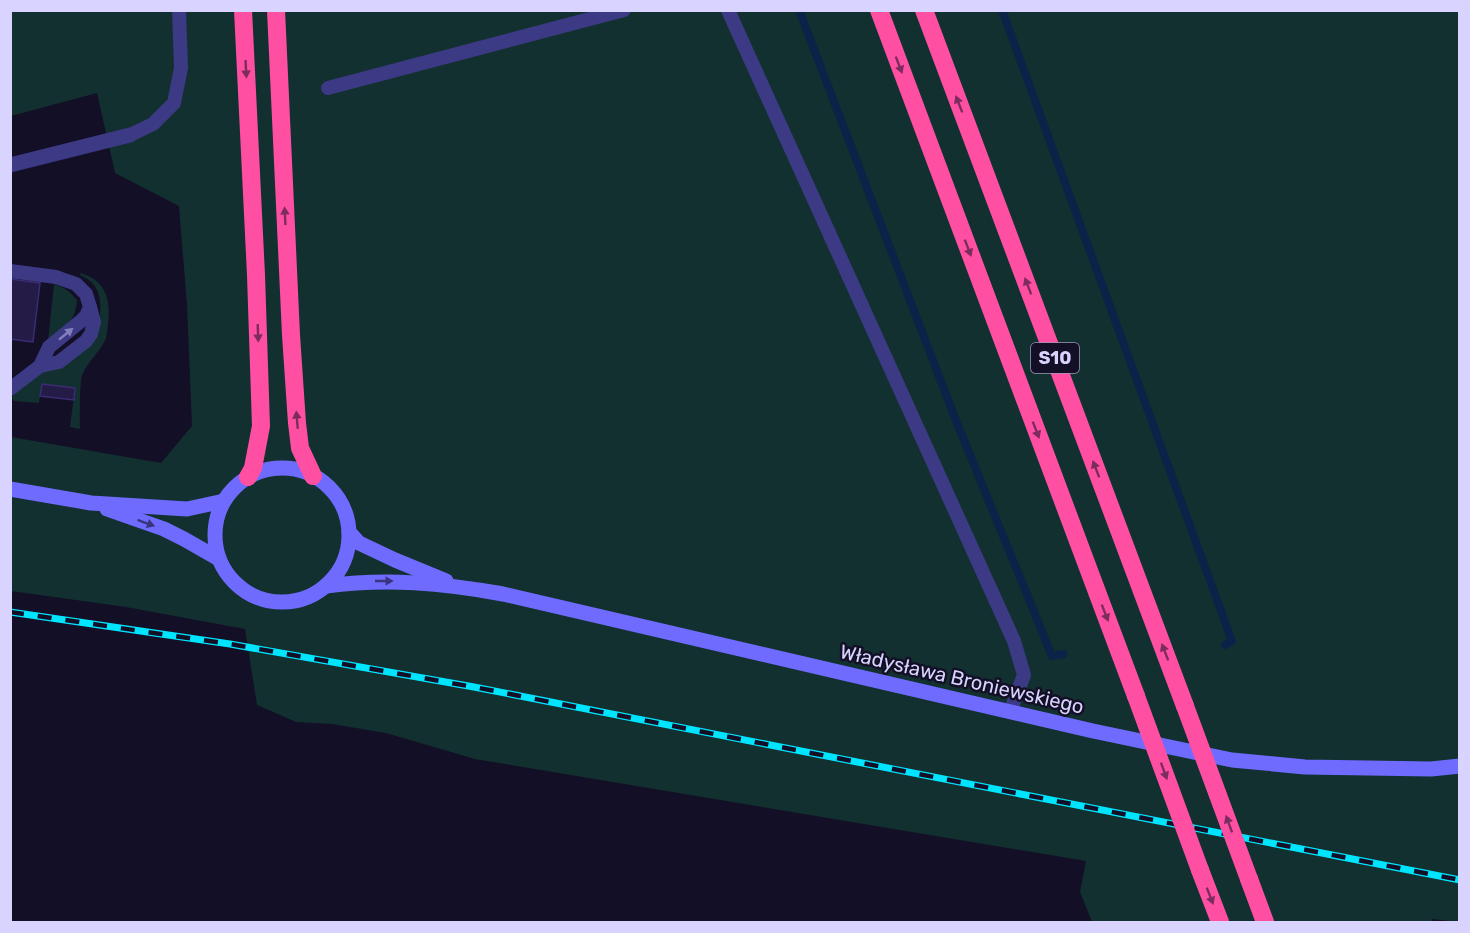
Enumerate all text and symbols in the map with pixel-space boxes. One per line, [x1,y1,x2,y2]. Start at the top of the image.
one-way arrow [895,56,904,74]
one-way arrow [241,59,250,78]
one-way arrow [954,95,964,113]
one-way arrow [281,207,290,226]
one-way arrow [964,239,973,257]
one-way arrow [1023,277,1033,295]
one-way arrow [253,324,262,343]
one-way arrow [58,328,73,340]
road number: S10 [1031,343,1079,373]
one-way arrow [292,411,302,430]
one-way arrow [1032,421,1042,439]
one-way arrow [1091,460,1101,478]
one-way arrow [137,519,155,528]
one-way arrow [375,576,394,586]
one-way arrow [1101,604,1110,622]
street label: Władysława Broniewskiego [838,639,1086,719]
one-way arrow [1160,642,1170,660]
one-way arrow [1159,762,1169,780]
one-way arrow [1223,815,1233,833]
one-way arrow [1206,887,1215,905]

